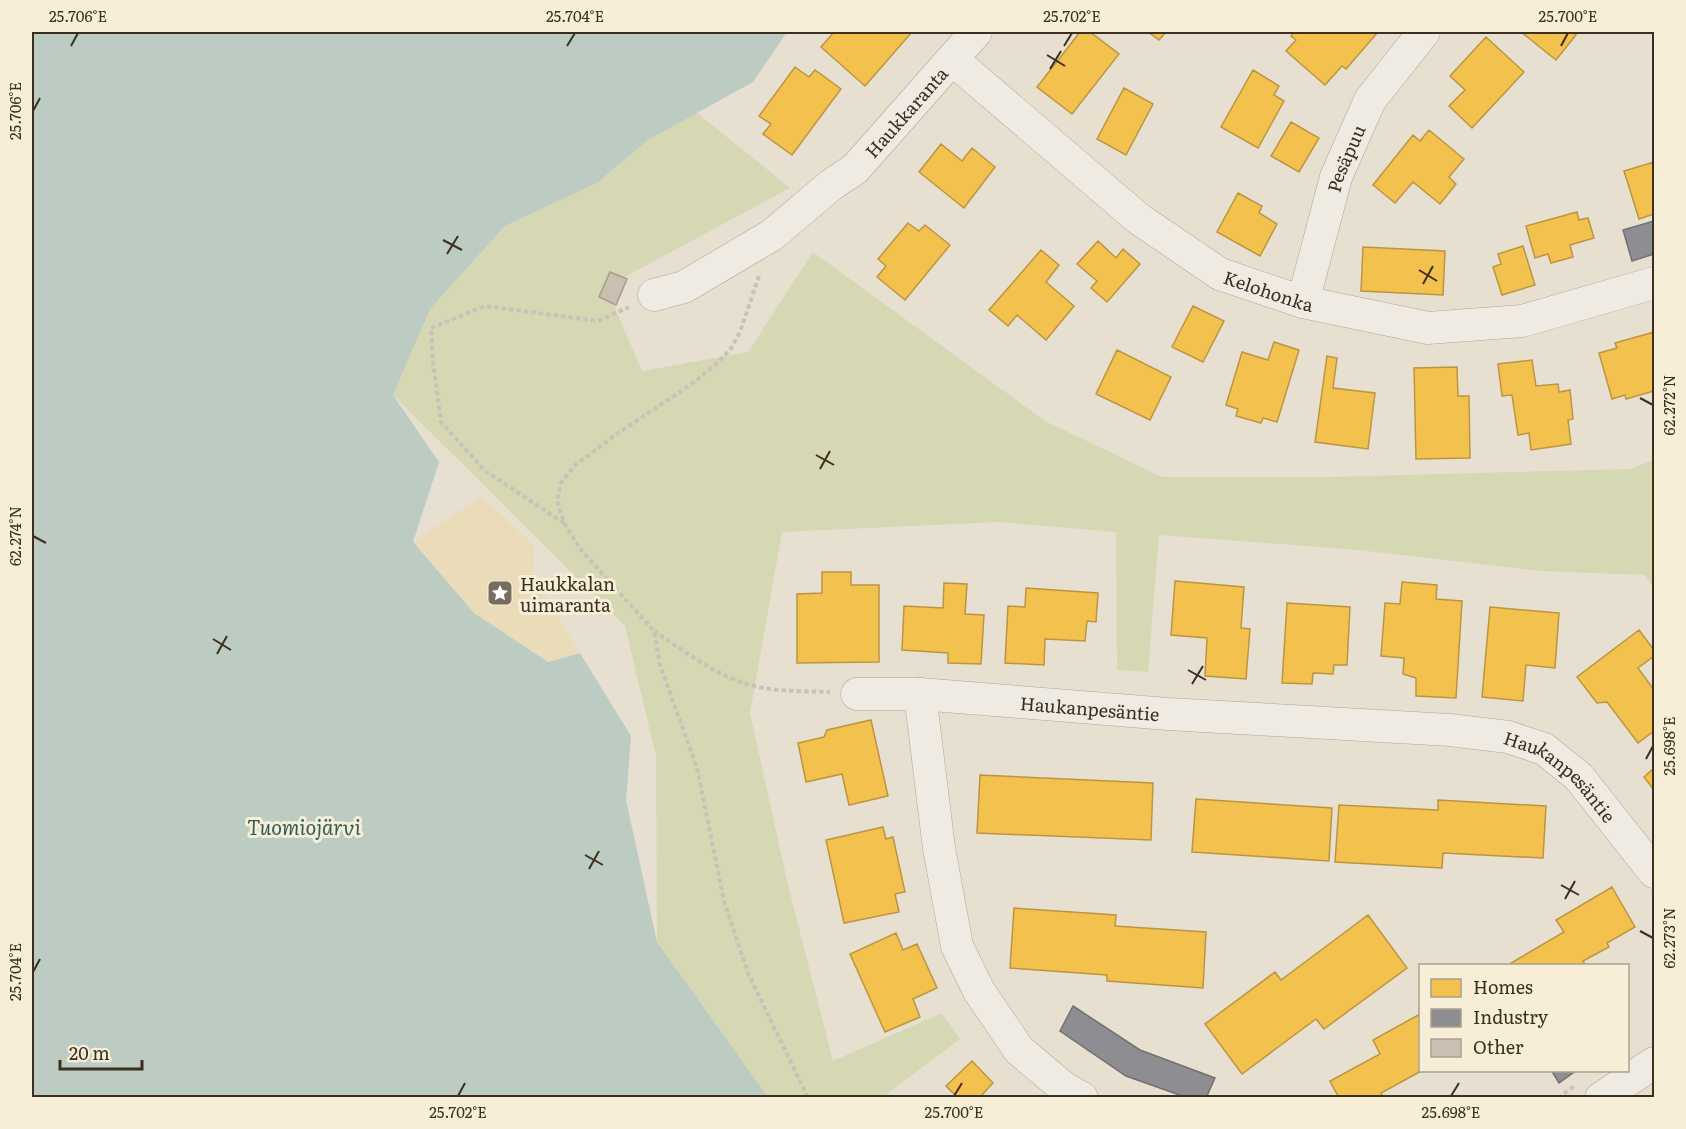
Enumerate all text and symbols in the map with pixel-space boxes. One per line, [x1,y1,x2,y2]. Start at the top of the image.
text: 25.706°E [49,4,107,27]
text: 25.704°E [546,4,604,27]
text: 25.702°E [1043,4,1101,27]
text: 25.700°E [1539,4,1597,27]
street label: Haukkaranta [858,60,954,163]
text: 25.706°E [3,82,26,140]
street label: Pesäpuu [1319,120,1371,195]
street label: Kelohonka [1220,263,1316,317]
text: 62.272°N [1657,375,1680,435]
text: 62.274°N [3,506,26,566]
place label: Haukkalan uimaranta [520,570,615,618]
place icon: Haukkalan uimaranta [485,578,515,608]
street label: Haukanpesäntie [1019,689,1161,727]
text: 25.698°E [1657,717,1680,775]
street label: Haukanpesäntie [1501,723,1623,828]
water label: Tuomiojärvi [247,811,361,841]
text: 62.273°N [1657,907,1680,969]
text: 25.704°E [3,943,26,1001]
legend [1419,964,1629,1072]
text: Homes [1473,973,1533,1000]
text: Industry [1473,1003,1549,1030]
scale bar [60,1033,142,1071]
text: Other [1473,1033,1524,1060]
text: 20 m [69,1039,110,1066]
text: 25.702°E [429,1100,487,1123]
text: 25.700°E [925,1100,983,1123]
text: 25.698°E [1422,1100,1480,1123]

